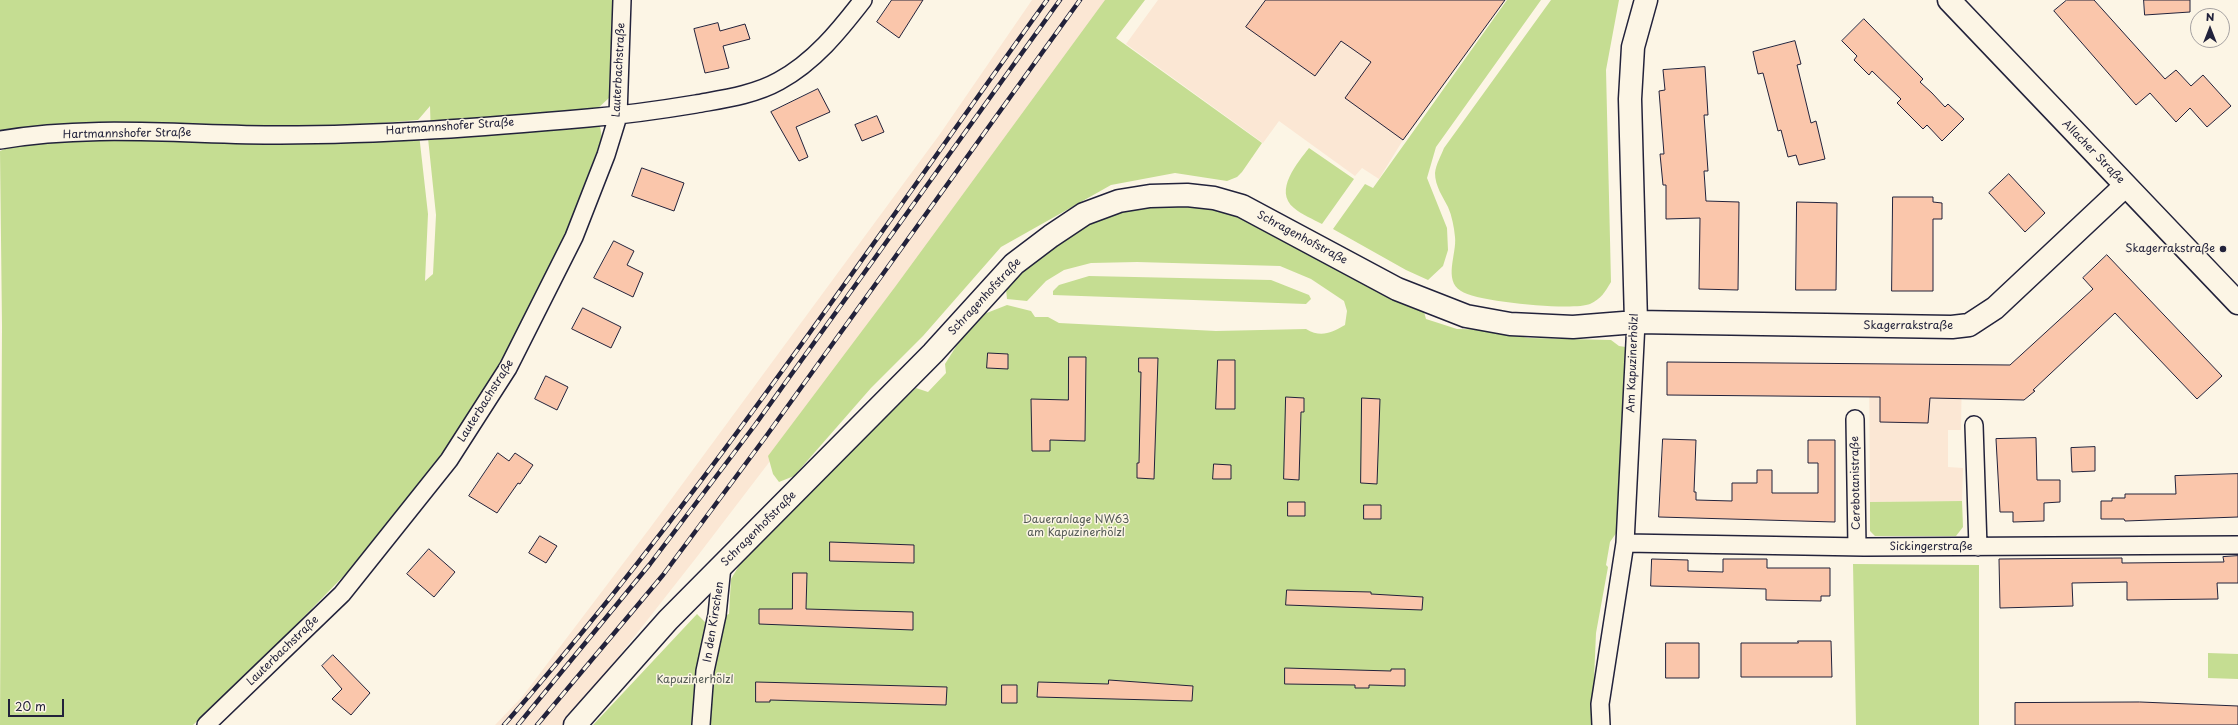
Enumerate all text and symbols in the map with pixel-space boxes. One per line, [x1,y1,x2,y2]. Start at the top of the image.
north arrow [2190,8,2230,48]
text: N [2206,8,2214,25]
street label: Lauterbachstraße [610,22,628,118]
street label: Hartmannshofer Straße [385,116,515,138]
street label: Allacher Straße [2059,117,2127,187]
street label: Hartmannshofer Straße [63,126,191,142]
street label: Schragenhofstraße [1254,209,1350,267]
place label: Skagerrakstraße [2125,242,2215,256]
marker: Skagerrakstraße [2218,244,2228,254]
street label: Schragenhofstraße [946,256,1024,338]
street label: Am Kapuzinerhölzl [1625,313,1641,413]
street label: Skagerrakstraße [1863,319,1953,333]
street label: Lauterbachstraße [455,357,517,445]
street label: Cerebotanistraße [1849,436,1863,530]
street label: Schragenhofstraße [719,489,799,569]
park label: Daueranlage NW63 am Kapuzinerhölzl [1023,513,1129,539]
street label: Sickingerstraße [1889,540,1973,554]
street label: In den Kirschen [701,581,727,663]
street label: Lauterbachstraße [244,613,322,689]
park label: Kapuzinerhölzl [656,673,734,687]
scale bar [10,691,66,717]
text: 20 m [15,697,46,715]

